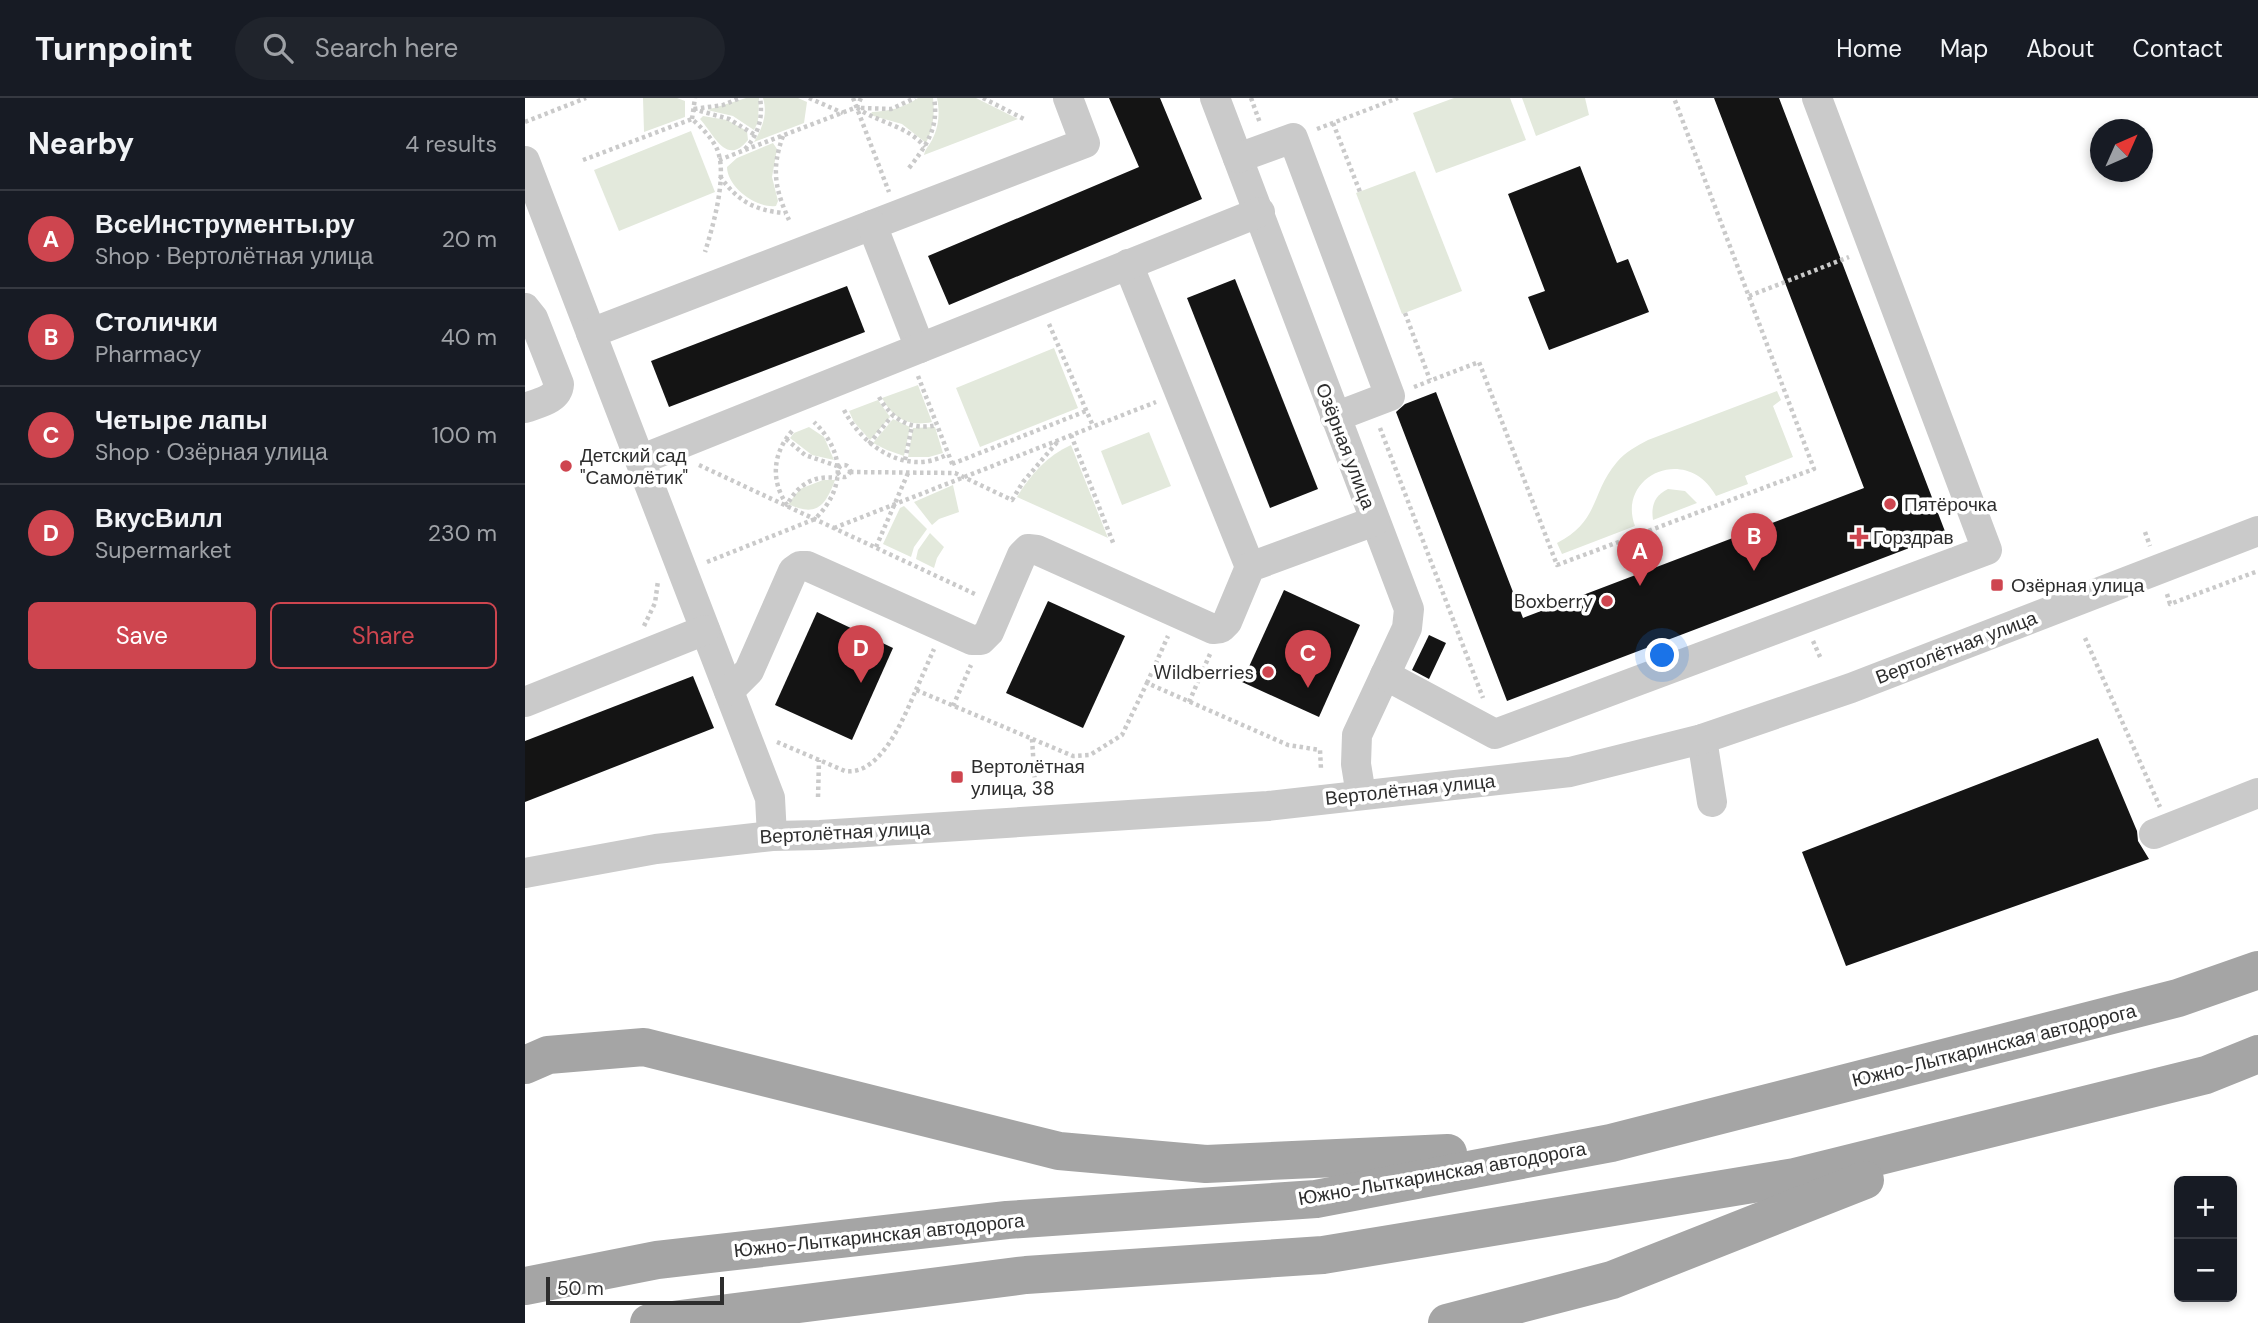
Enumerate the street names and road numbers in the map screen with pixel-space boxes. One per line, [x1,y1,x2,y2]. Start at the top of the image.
street label: Озёрная улица [1310,379,1381,513]
street label: Вертолётная улица [1872,605,2041,690]
street label: Вертолётная улица [1324,768,1497,811]
street label: Вертолётная улица [759,816,931,849]
street label: Южно-Лыткаринская автодорога [1849,998,2139,1093]
street label: Южно-Лыткаринская автодорога [1296,1136,1588,1211]
street label: Южно-Лыткаринская автодорога [733,1208,1026,1263]

